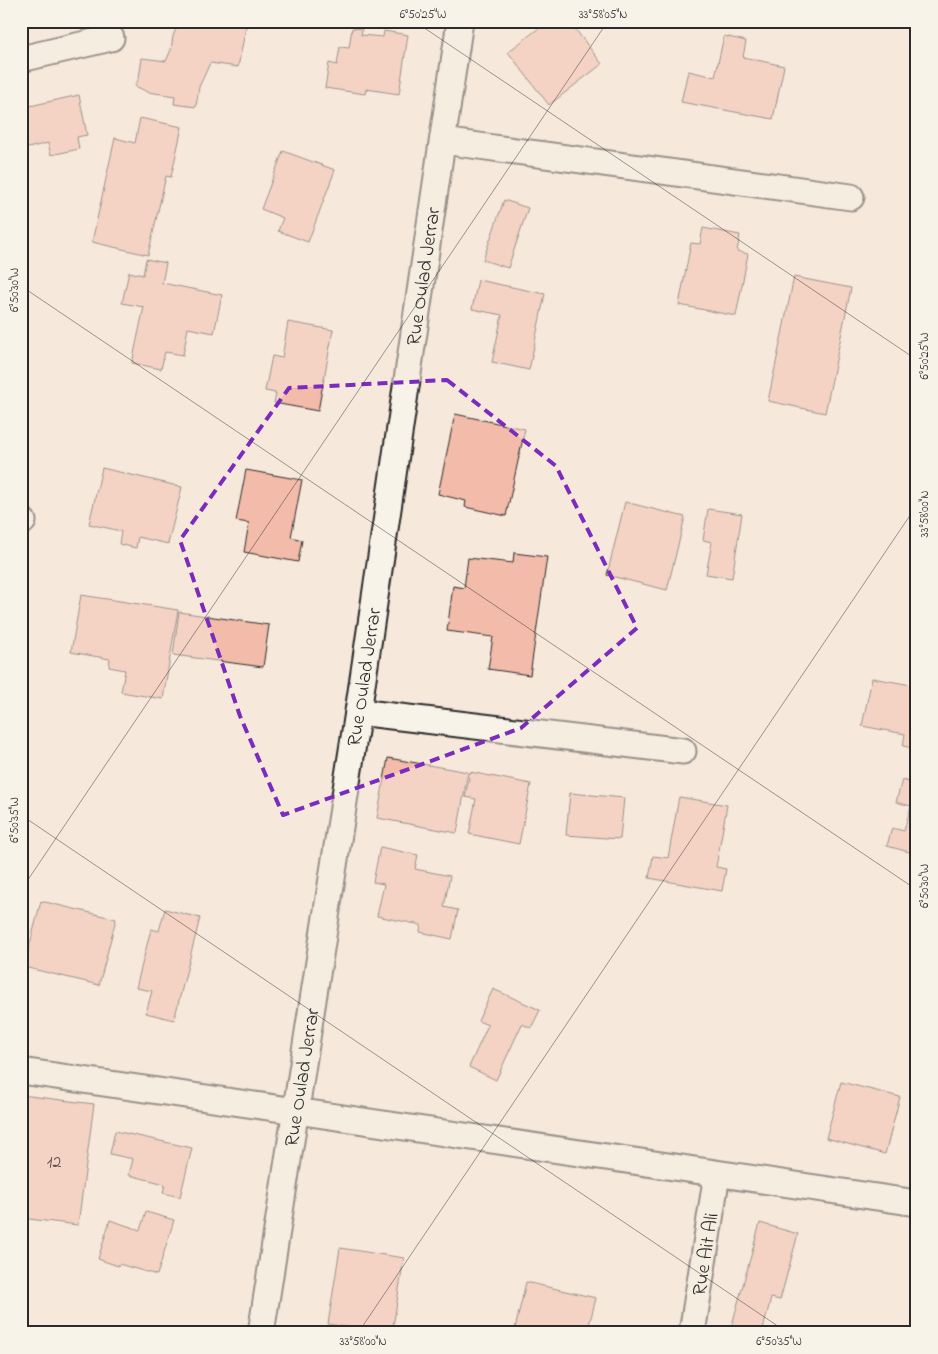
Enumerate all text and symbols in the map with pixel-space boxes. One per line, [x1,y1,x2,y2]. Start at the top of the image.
text: 6°50'25"W [400,6,446,24]
text: 33°58'05"N [579,6,627,24]
street label: Rue Oulad Jerrar [400,205,449,348]
text: 6°50'30"W [6,268,24,312]
text: 6°50'25"W [916,333,934,379]
text: 33°58'00"N [916,490,934,538]
street label: Rue Oulad Jerrar [341,605,390,749]
text: 6°50'35"W [6,797,24,843]
text: 6°50'30"W [916,864,934,908]
street label: Rue Oulad Jerrar [278,1006,329,1149]
house number: 12 [47,1150,61,1176]
street label: Rue Ait Ali [686,1211,728,1298]
text: 33°58'00"N [339,1333,387,1351]
text: 6°50'35"W [756,1333,802,1351]

